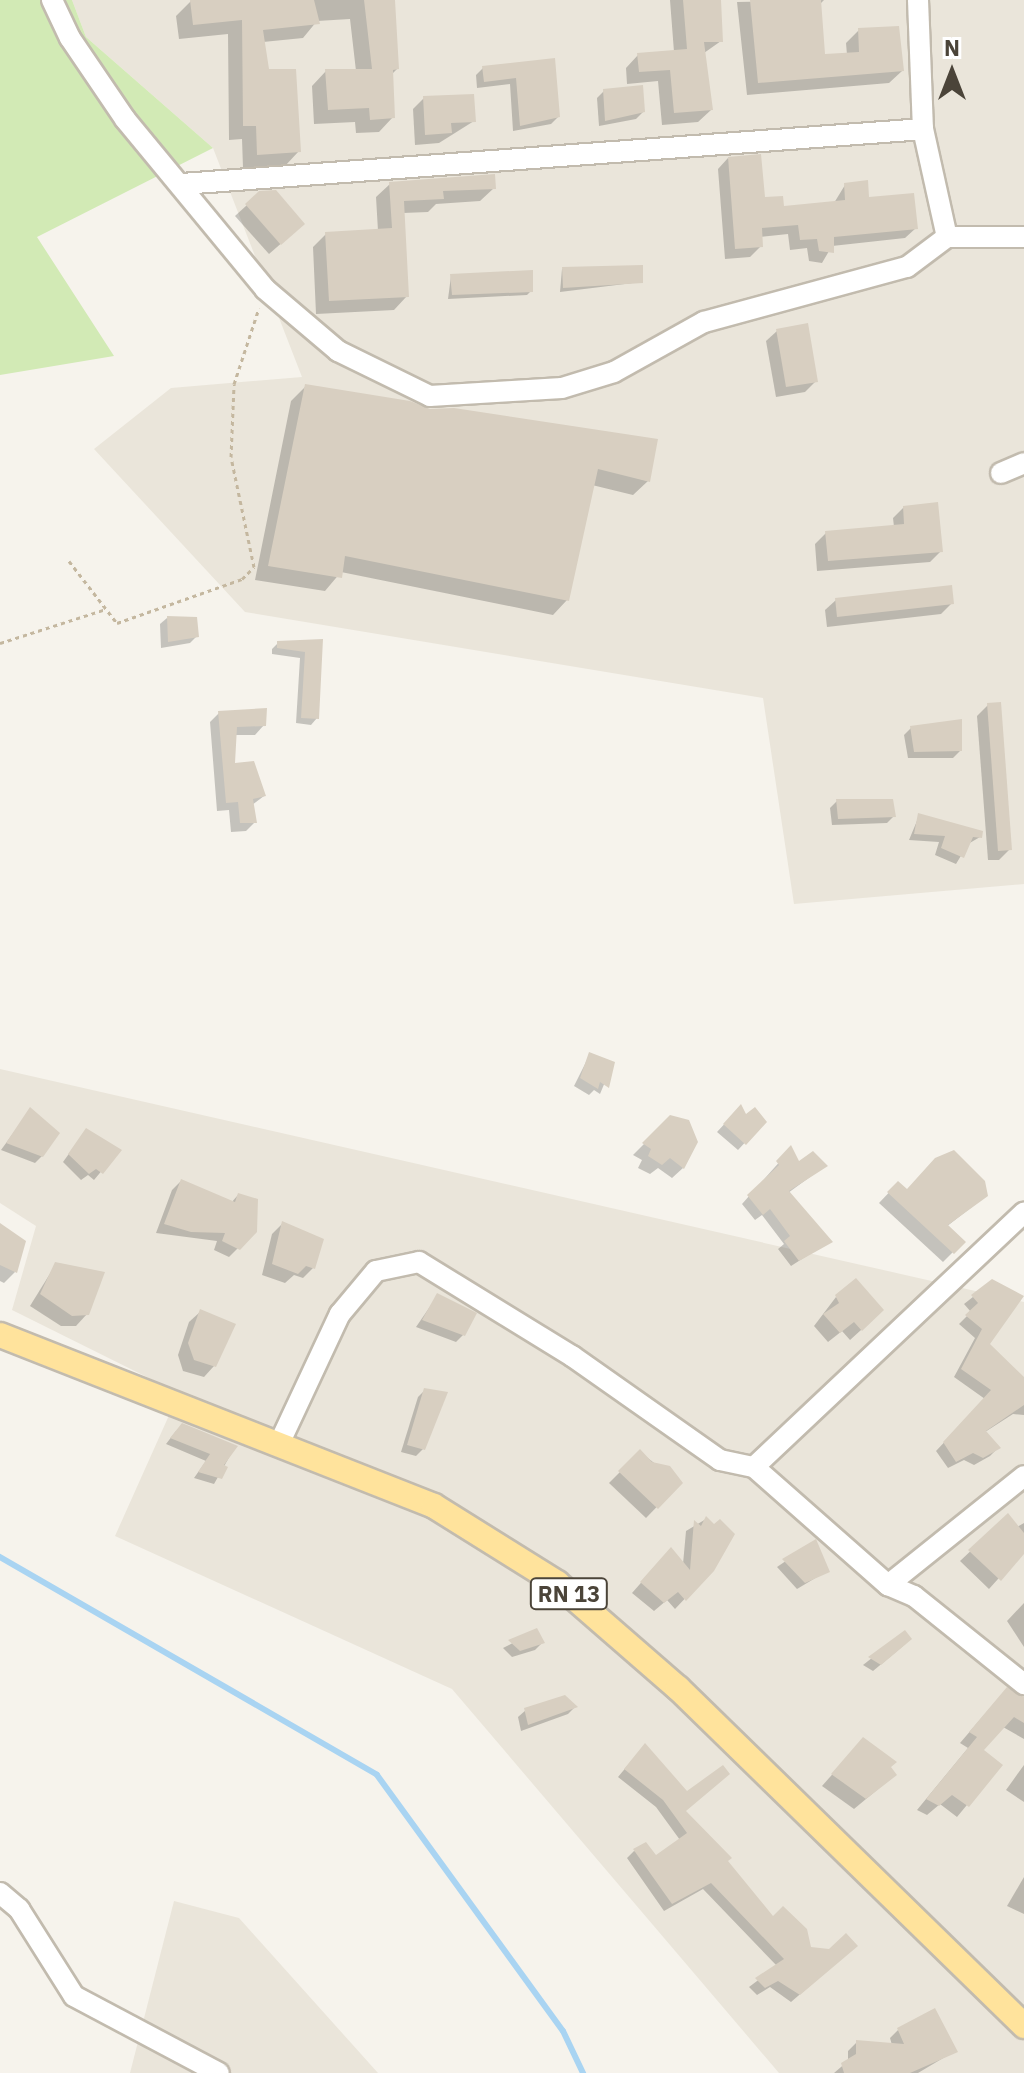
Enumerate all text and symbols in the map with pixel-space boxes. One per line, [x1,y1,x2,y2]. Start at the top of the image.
north arrow [912,32,992,112]
text: N [944,33,960,62]
road number: RN 13 [529,1576,609,1612]

